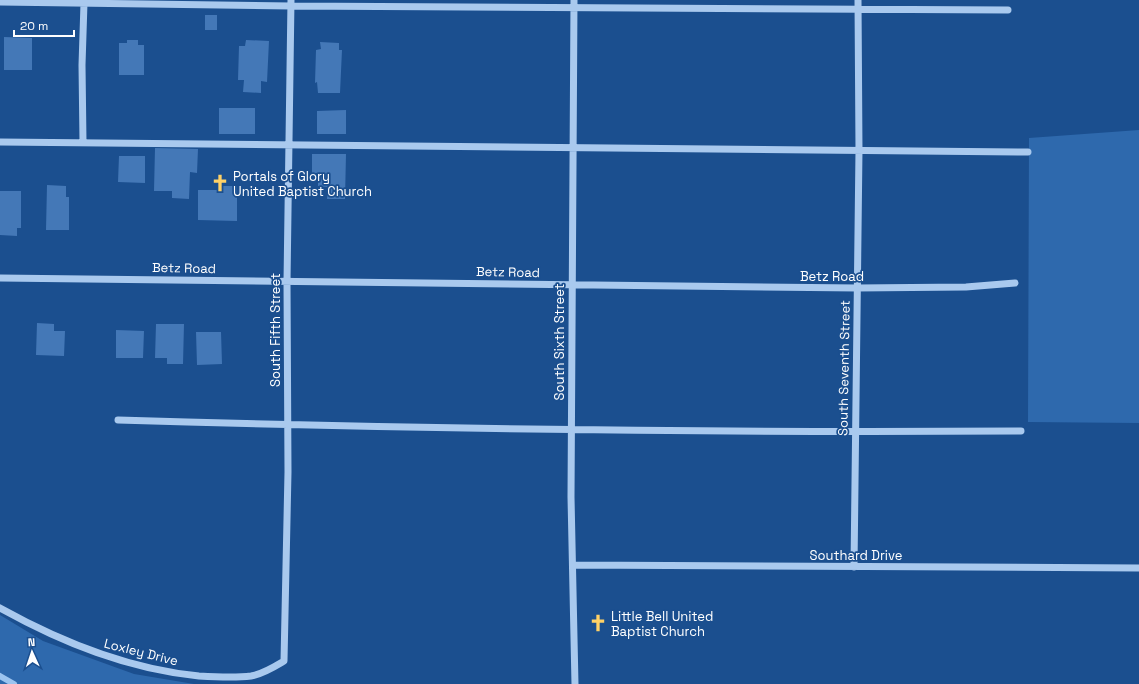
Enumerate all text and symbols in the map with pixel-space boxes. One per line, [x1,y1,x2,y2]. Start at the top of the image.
scale bar [14,12,74,38]
text: 20 m [20,18,48,34]
place label: Portals of Glory United Baptist Church [233,168,372,200]
church icon: Portals of Glory United Baptist Church [210,173,230,193]
street label: Betz Road [152,259,216,277]
street label: Betz Road [476,263,540,281]
street label: Betz Road [800,268,864,285]
street label: South Fifth Street [267,273,284,387]
street label: South Sixth Street [551,283,568,401]
street label: South Seventh Street [834,300,854,436]
street label: Southard Drive [810,547,902,564]
place label: Little Bell United Baptist Church [611,608,713,640]
church icon: Little Bell United Baptist Church [588,613,608,633]
north arrow [12,632,52,672]
text: N [27,635,36,649]
street label: Loxley Drive [102,635,180,669]

